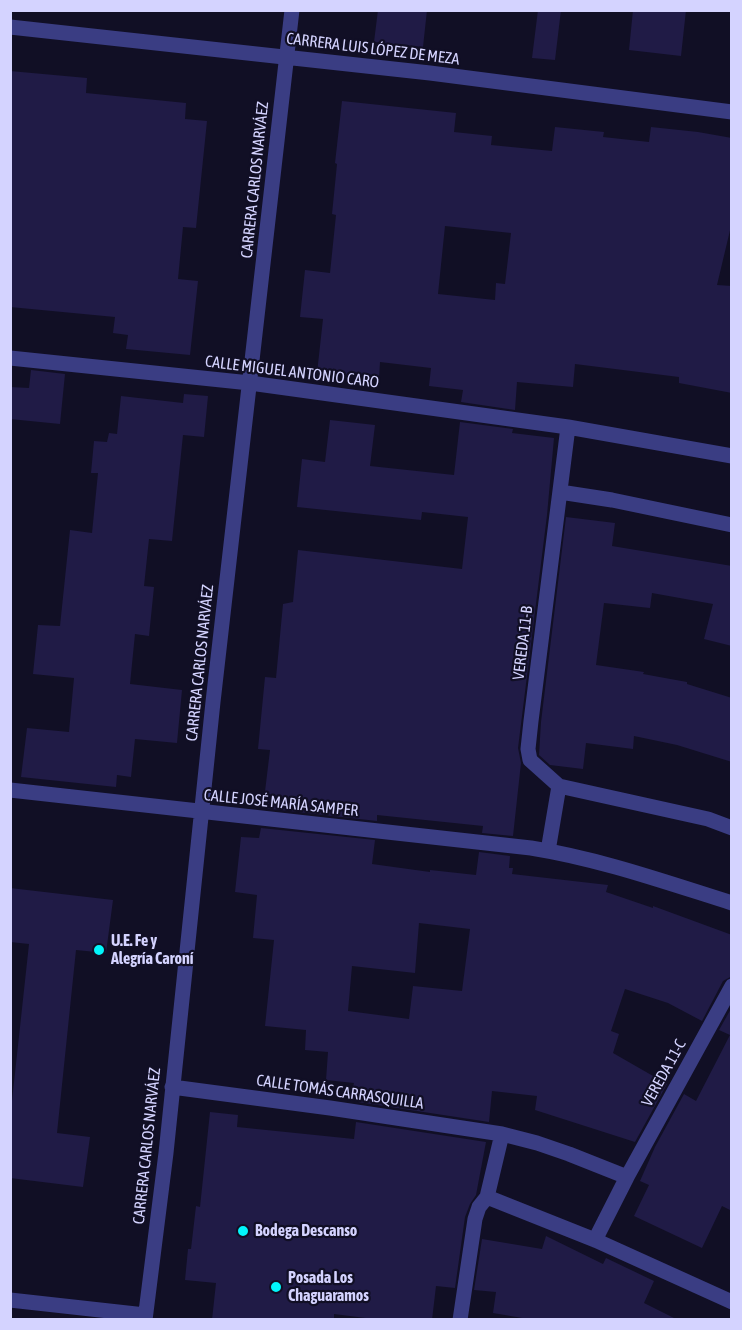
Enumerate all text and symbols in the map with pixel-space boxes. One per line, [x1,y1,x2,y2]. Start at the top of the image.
street label: CARRERA LUIS LÓPEZ DE MEZA [285,29,461,69]
street label: CARRERA CARLOS NARVÁEZ [237,101,273,259]
street label: CALLE MIGUEL ANTONIO CARO [204,352,380,392]
street label: CARRERA CARLOS NARVÁEZ [182,584,218,742]
street label: VEREDA 11-B [509,605,537,681]
street label: CALLE JOSÉ MARÍA SAMPER [203,785,359,821]
place label: U.E. Fe y Alegría Caroní [111,931,193,969]
marker: U.E. Fe y Alegría Caroní [92,943,106,957]
street label: VEREDA 11-C [638,1036,690,1110]
street label: CARRERA CARLOS NARVÁEZ [129,1067,165,1225]
street label: CALLE TOMÁS CARRASQUILLA [255,1071,425,1113]
place label: Bodega Descanso [255,1221,357,1241]
marker: Bodega Descanso [236,1224,250,1238]
place label: Posada Los Chaguaramos [288,1268,369,1306]
marker: Posada Los Chaguaramos [269,1280,283,1294]

